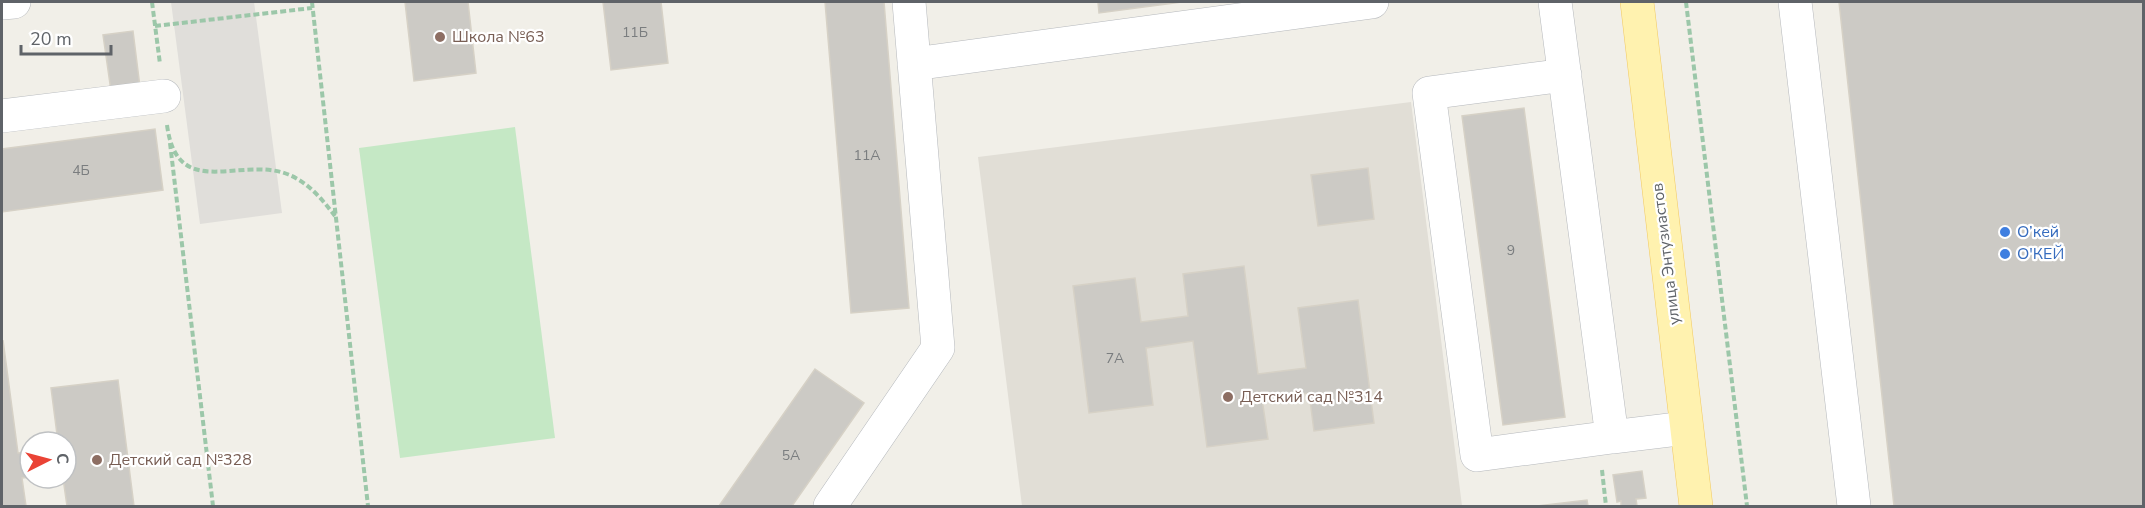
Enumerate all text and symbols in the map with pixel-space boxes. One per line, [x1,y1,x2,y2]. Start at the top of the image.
scale bar [21,18,111,56]
house number: 11Б [622,23,648,42]
place label: Школа №63 [452,26,545,48]
text: 20 m [30,27,72,51]
marker: Школа №63 [433,30,447,44]
house number: 11А [853,146,881,165]
house number: 4Б [72,161,90,180]
street label: улица Энтузиастов [1646,182,1686,326]
place label: О’кей [2017,221,2059,243]
marker: О’кей [1998,225,2012,239]
house number: 9 [1507,241,1515,260]
place label: О'КЕЙ [2017,243,2064,265]
marker: О'КЕЙ [1998,247,2012,261]
house number: 7А [1106,349,1124,368]
place label: Детский сад №314 [1240,386,1383,408]
marker: Детский сад №314 [1221,390,1235,404]
north arrow [18,430,78,490]
house number: 5А [782,446,800,465]
place label: Детский сад №328 [109,449,252,471]
text: С [50,452,73,465]
marker: Детский сад №328 [90,453,104,467]

